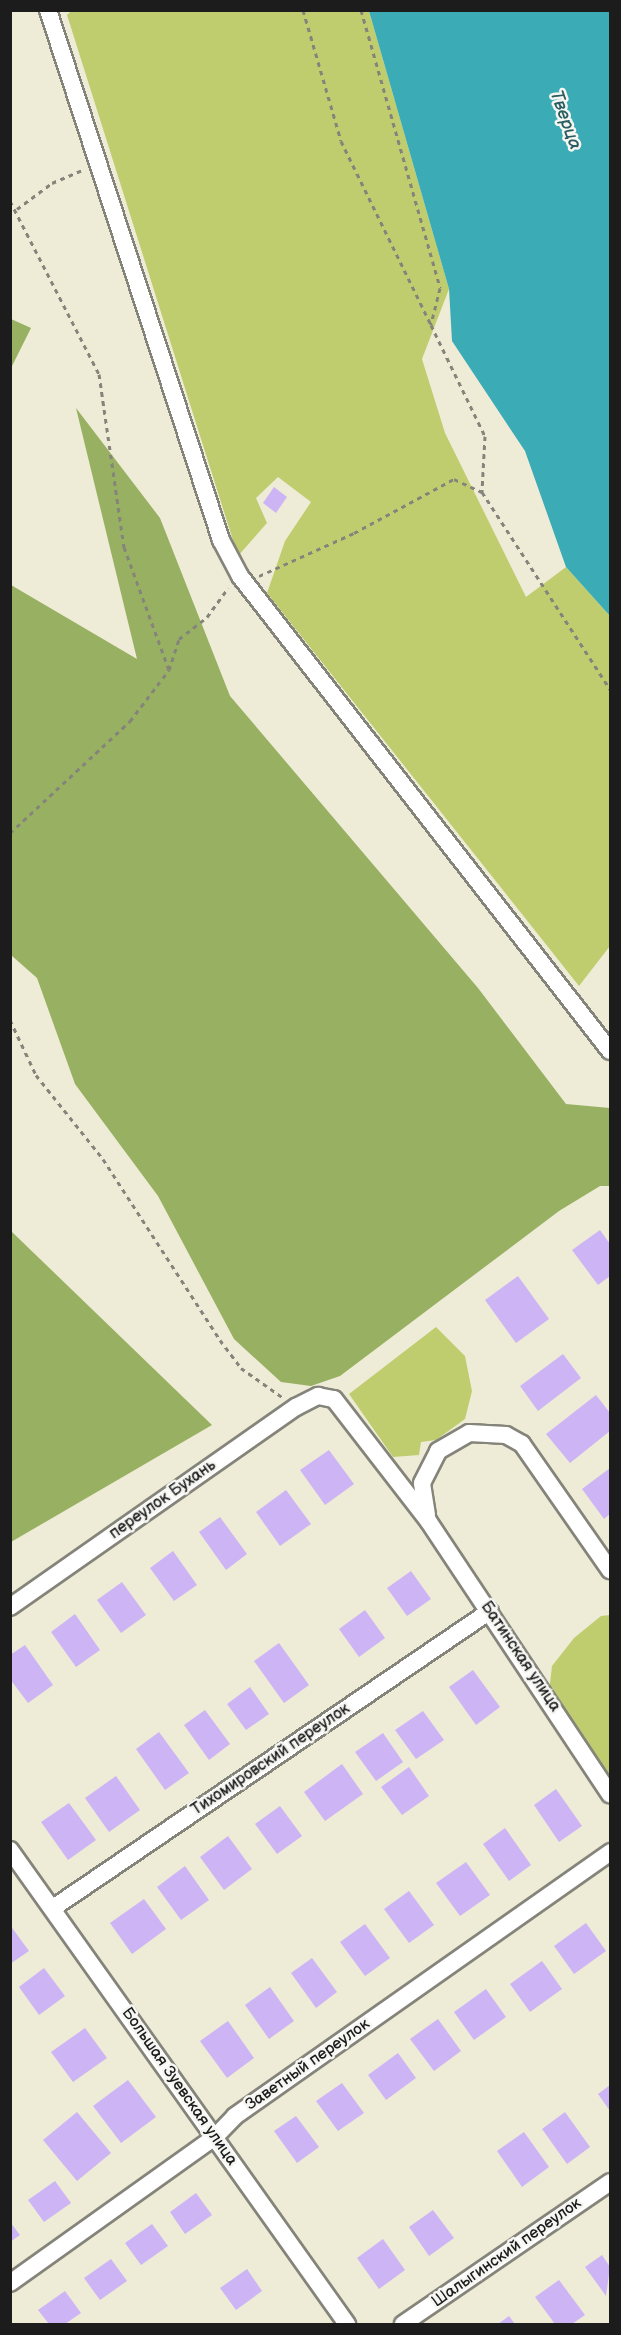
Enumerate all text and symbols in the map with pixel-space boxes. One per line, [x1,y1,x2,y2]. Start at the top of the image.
water label: Тверца [544,87,586,153]
street label: переулок Бухань [106,1456,220,1544]
street label: Батинская улица [476,1598,564,1716]
street label: Тихомировский переулок [188,1700,354,1820]
street label: Большая Зуевская улица [117,2004,241,2170]
street label: Заветный переулок [242,2015,374,2115]
street label: Шалыгинский переулок [429,2194,585,2312]

